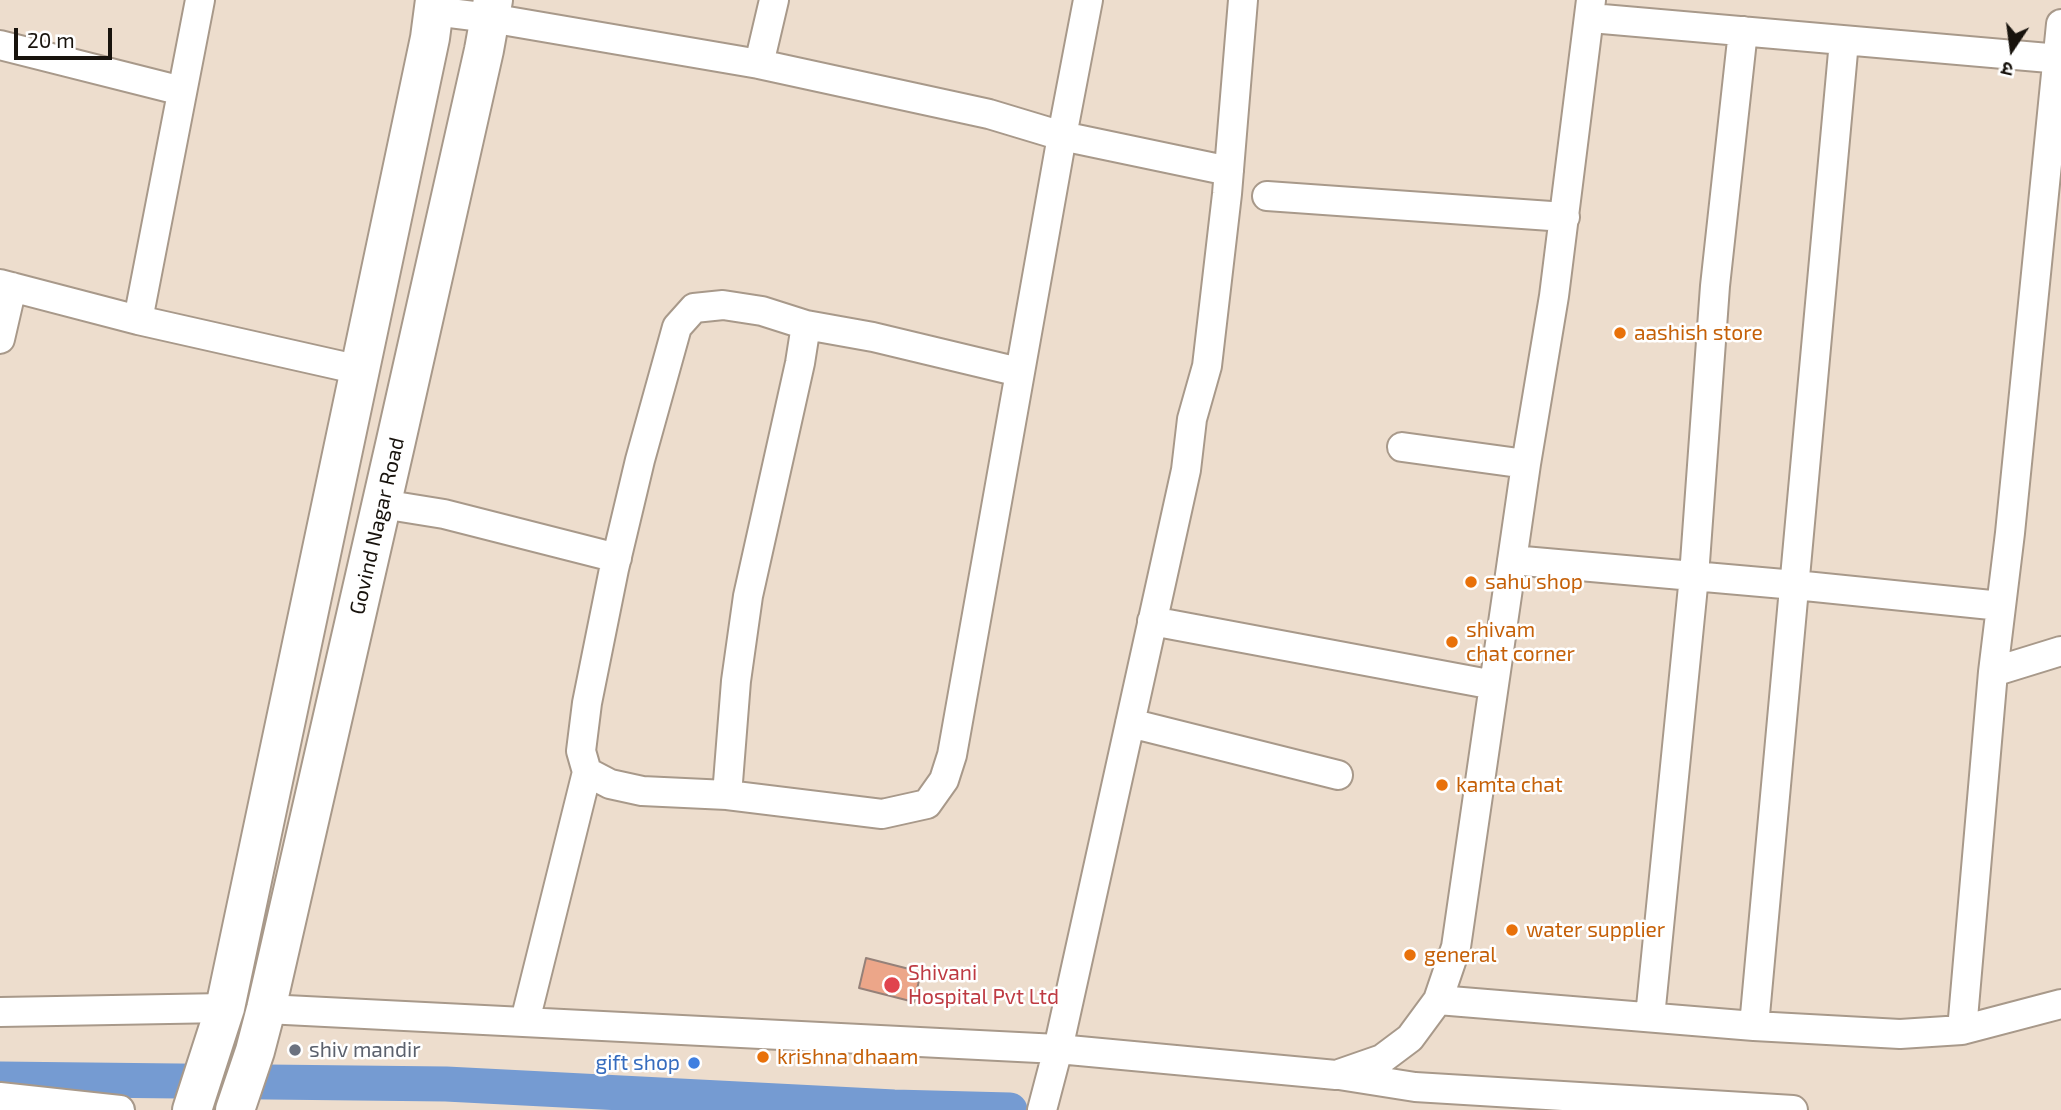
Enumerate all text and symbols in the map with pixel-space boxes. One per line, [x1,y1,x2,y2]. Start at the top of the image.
scale bar [18,14,116,58]
north arrow [1977,14,2047,84]
text: 20 m [27,27,75,52]
text: उ [1999,57,2015,82]
place label: aashish store [1634,320,1763,346]
marker: aashish store [1612,325,1628,341]
street label: Govind Nagar Road [344,435,410,617]
place label: sahu shop [1485,569,1583,595]
marker: sahu shop [1463,574,1479,590]
place label: shivam chat corner [1466,617,1575,667]
marker: shivam chat corner [1444,634,1460,650]
place label: kamta chat [1456,772,1563,798]
marker: kamta chat [1434,777,1450,793]
place label: water supplier [1526,917,1665,943]
marker: water supplier [1504,922,1520,938]
place label: general [1424,942,1497,968]
marker: general [1402,947,1418,963]
place label: Shivani Hospital Pvt Ltd [908,960,1059,1010]
marker: Shivani Hospital Pvt Ltd [882,975,902,995]
place label: shiv mandir [309,1037,421,1063]
marker: shiv mandir [287,1042,303,1058]
place label: krishna dhaam [777,1044,918,1070]
marker: krishna dhaam [755,1049,771,1065]
place label: gift shop [595,1050,680,1076]
marker: gift shop [686,1055,702,1071]

